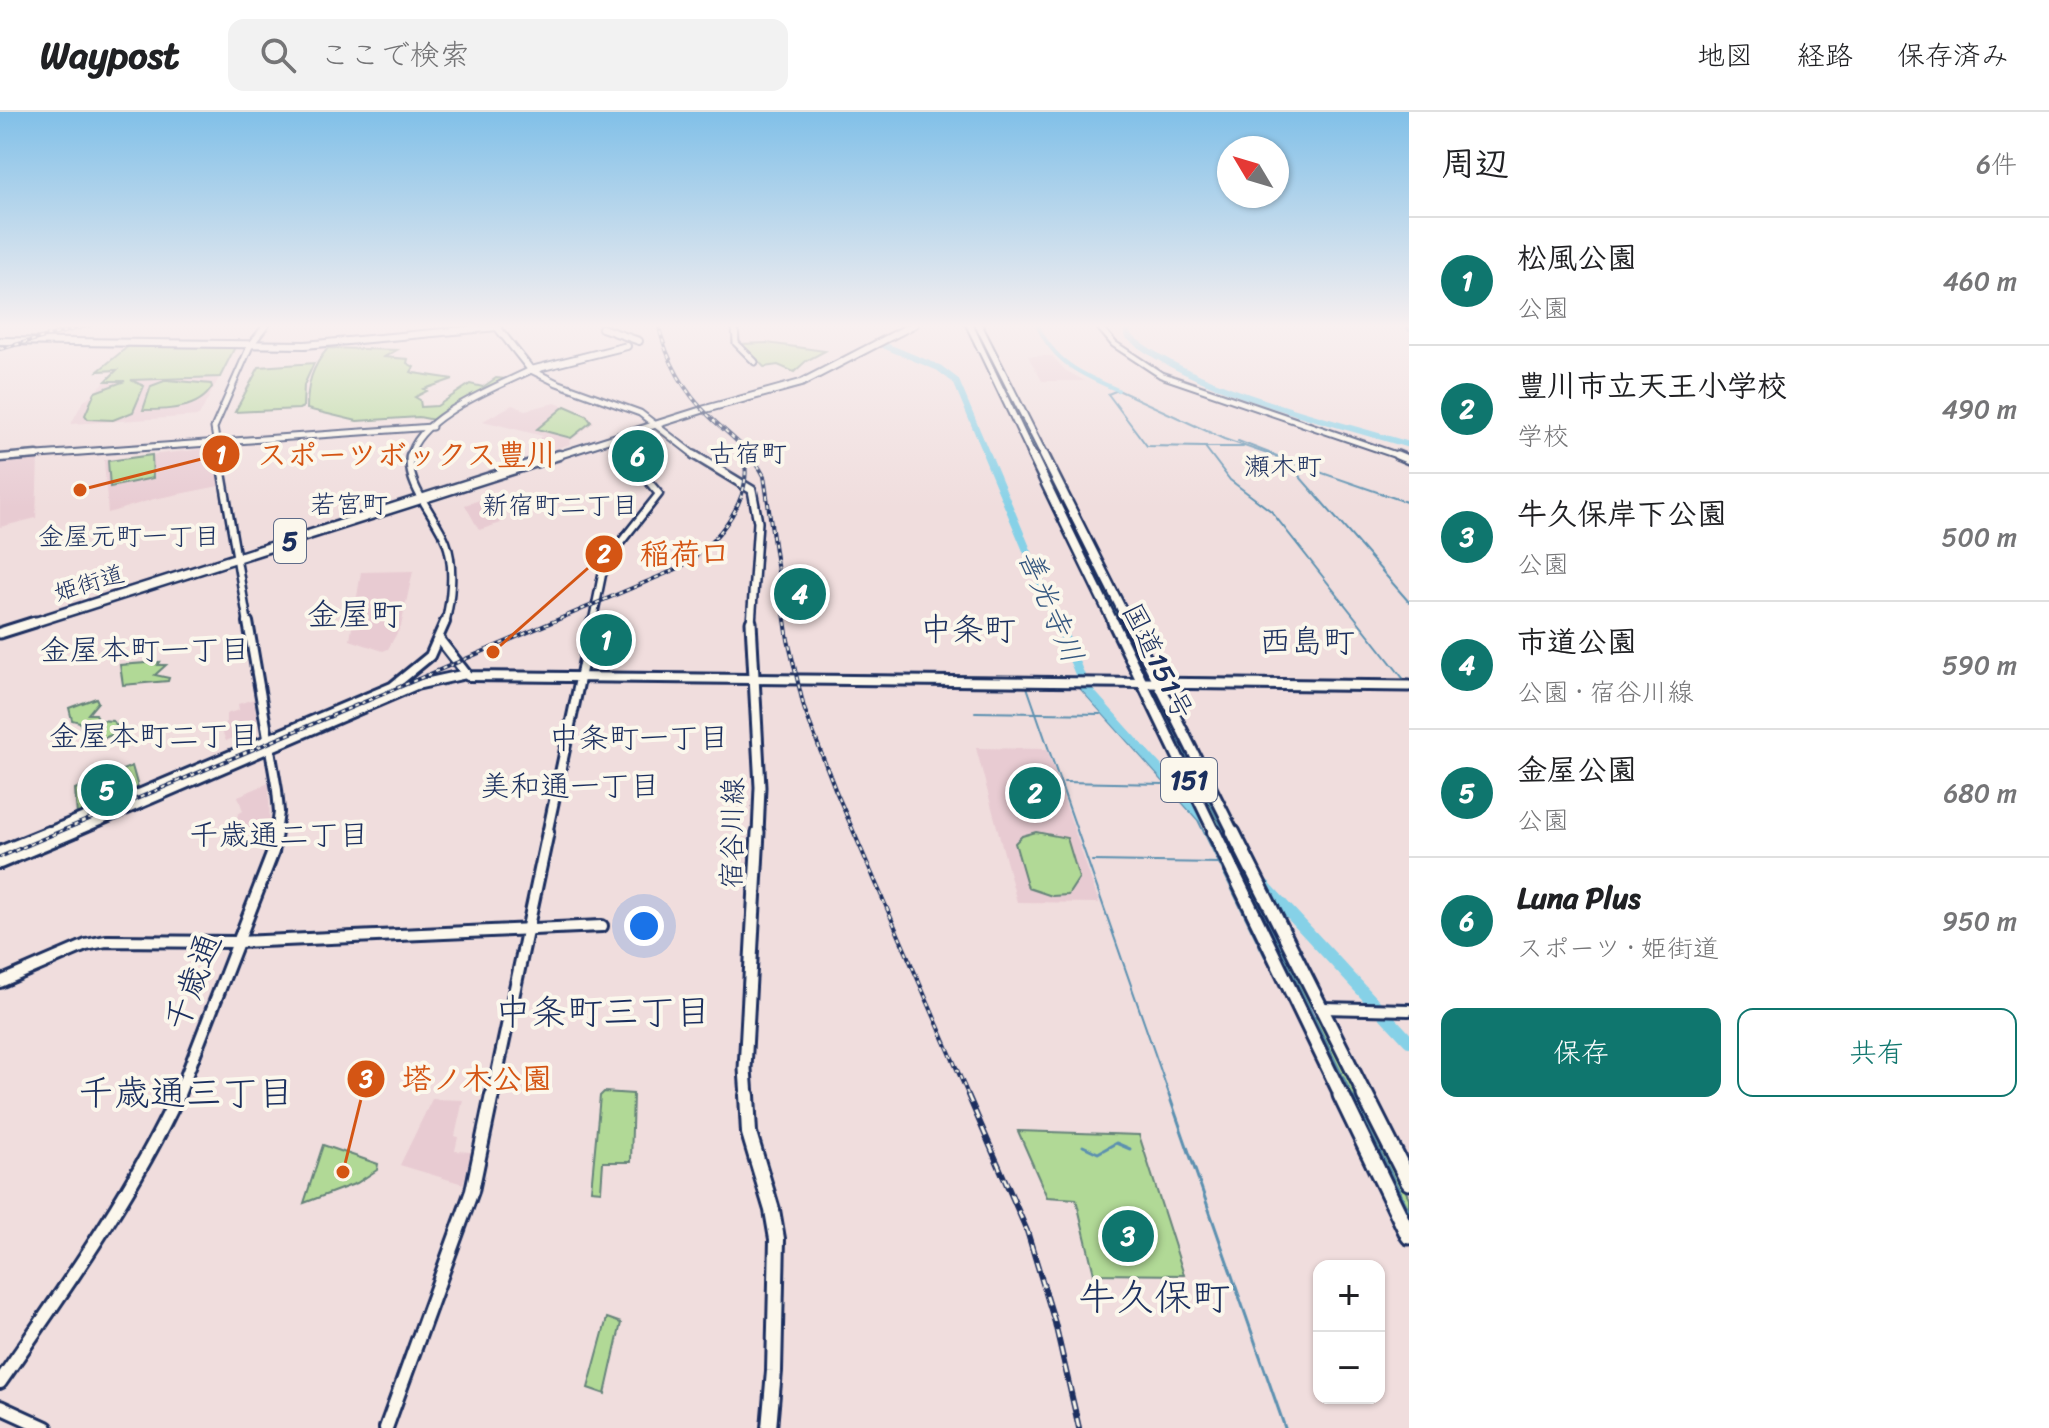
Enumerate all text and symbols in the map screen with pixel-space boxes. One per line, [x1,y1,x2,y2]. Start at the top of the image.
search box [228,19,788,91]
text: Waypost [40,22,180,89]
text: ここで検索 [320,28,470,82]
text: 地図 [1697,31,1753,80]
text: 経路 [1797,31,1853,80]
text: 保存済み [1897,31,2009,80]
icon: search [256,33,300,77]
text: 周辺 [1441,134,1509,194]
north arrow [1217,136,1289,208]
text: 6件 [1976,141,2017,187]
text: 松風公園 [1517,231,1637,285]
text: 1 [1461,258,1473,304]
text: 460 m [1943,258,2017,304]
text: 公園 [1517,285,1569,331]
text: 豊川市立天王小学校 [1517,359,1787,413]
text: 2 [1459,386,1475,432]
text: 490 m [1942,386,2017,432]
text: 学校 [1517,413,1569,459]
pin: 6 [612,426,664,486]
callout: スポーツボックス豊川 [201,427,573,481]
text: スポーツボックス豊川 [257,428,557,482]
district label: 古宿町 [709,430,787,476]
text: 1 [216,434,226,476]
district label: 瀬木町 [1244,443,1322,489]
district label: 若宮町 [310,481,388,527]
district label: 新宿町二丁目 [482,482,638,528]
text: 牛久保岸下公園 [1517,487,1727,541]
district label: 金屋元町一丁目 [38,513,220,559]
text: 3 [1460,514,1474,560]
text: 500 m [1942,514,2017,560]
road number: 5 [274,519,306,563]
callout: 稲荷口 [584,527,746,581]
text: 稲荷口 [640,527,730,581]
text: 2 [596,533,611,575]
water label: 善光寺川 [1003,540,1099,672]
text: 公園 [1517,541,1569,587]
street label: 姫街道 [48,552,130,614]
pin: 4 [774,564,826,624]
district label: 金屋町 [307,586,403,643]
street label: 国道151号 [1109,594,1207,728]
district label: 中条町 [920,601,1016,658]
pin: 1 [580,610,632,670]
district label: 西島町 [1259,613,1355,670]
text: 市道公園 [1517,615,1637,669]
district label: 金屋本町一丁目 [40,623,250,677]
text: 4 [1459,642,1475,688]
text: 590 m [1942,642,2017,688]
text: 公園 · 宿谷川線 [1517,669,1694,715]
district label: 金屋本町二丁目 [49,709,259,763]
district label: 中条町一丁目 [549,711,729,765]
text: 金屋公園 [1517,743,1637,797]
road number: 151 [1161,758,1217,802]
district label: 美和通一丁目 [480,759,660,813]
pin: 5 [81,760,133,820]
pin: 2 [1009,763,1061,823]
text: 5 [1459,770,1475,816]
text: 680 m [1943,770,2017,816]
street label: 宿谷川線 [707,777,757,889]
text: 公園 [1517,797,1569,843]
district label: 千歳通二丁目 [189,808,369,862]
text: Luna Plus [1517,871,1641,925]
text: 6 [1460,898,1474,944]
text: 950 m [1942,898,2017,944]
your location [624,906,664,946]
street label: 千歳通 [147,924,239,1040]
text: スポーツ · 姫街道 [1517,925,1719,971]
district label: 中条町三丁目 [495,980,711,1044]
button: 保存 [1441,1008,1721,1097]
button: 共有 [1737,1008,2017,1097]
callout: 塔ノ木公園 [346,1052,568,1106]
text: 塔ノ木公園 [402,1052,552,1106]
text: 3 [358,1058,373,1100]
district label: 千歳通三丁目 [78,1061,294,1125]
pin: 3 [1102,1206,1154,1266]
map controls [1313,1260,1385,1404]
button: + [1313,1260,1385,1332]
district label: 牛久保町 [1078,1264,1230,1331]
button: − [1313,1332,1385,1404]

